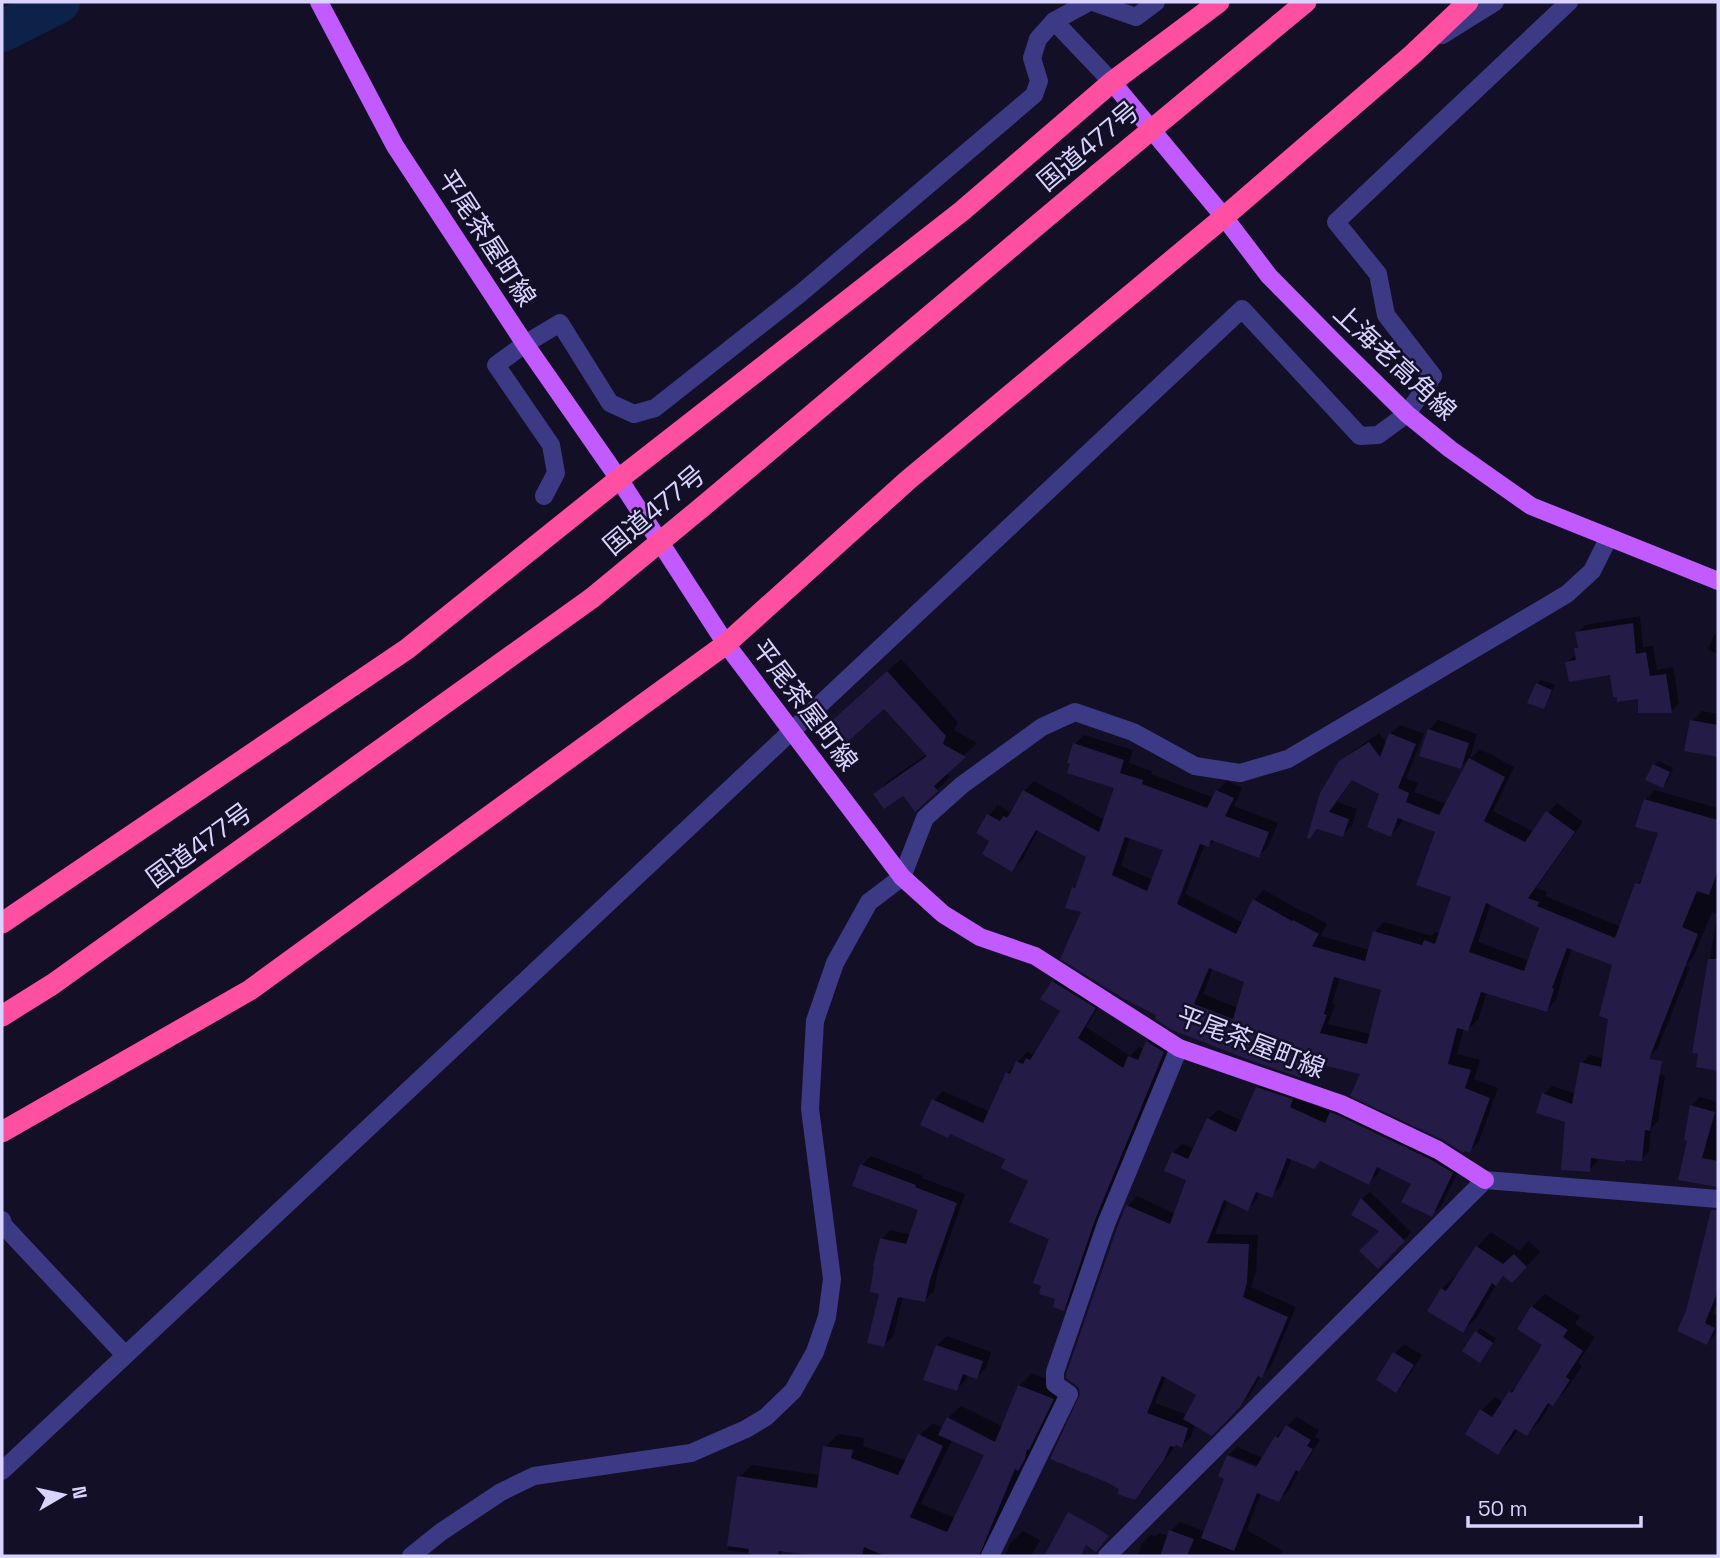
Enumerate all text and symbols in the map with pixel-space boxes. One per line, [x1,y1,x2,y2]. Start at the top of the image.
street label: 国道477号 [1030,94,1146,198]
street label: 平尾茶屋町線 [430,163,544,313]
street label: 上海老高角線 [1326,296,1464,428]
street label: 国道477号 [596,458,712,562]
street label: 平尾茶屋町線 [744,632,866,778]
street label: 国道477号 [139,795,259,895]
street label: 平尾茶屋町線 [1172,998,1330,1086]
north arrow [28,1460,98,1530]
text: N [66,1484,93,1501]
scale bar [1468,1484,1641,1528]
text: 50 m [1478,1495,1528,1522]

